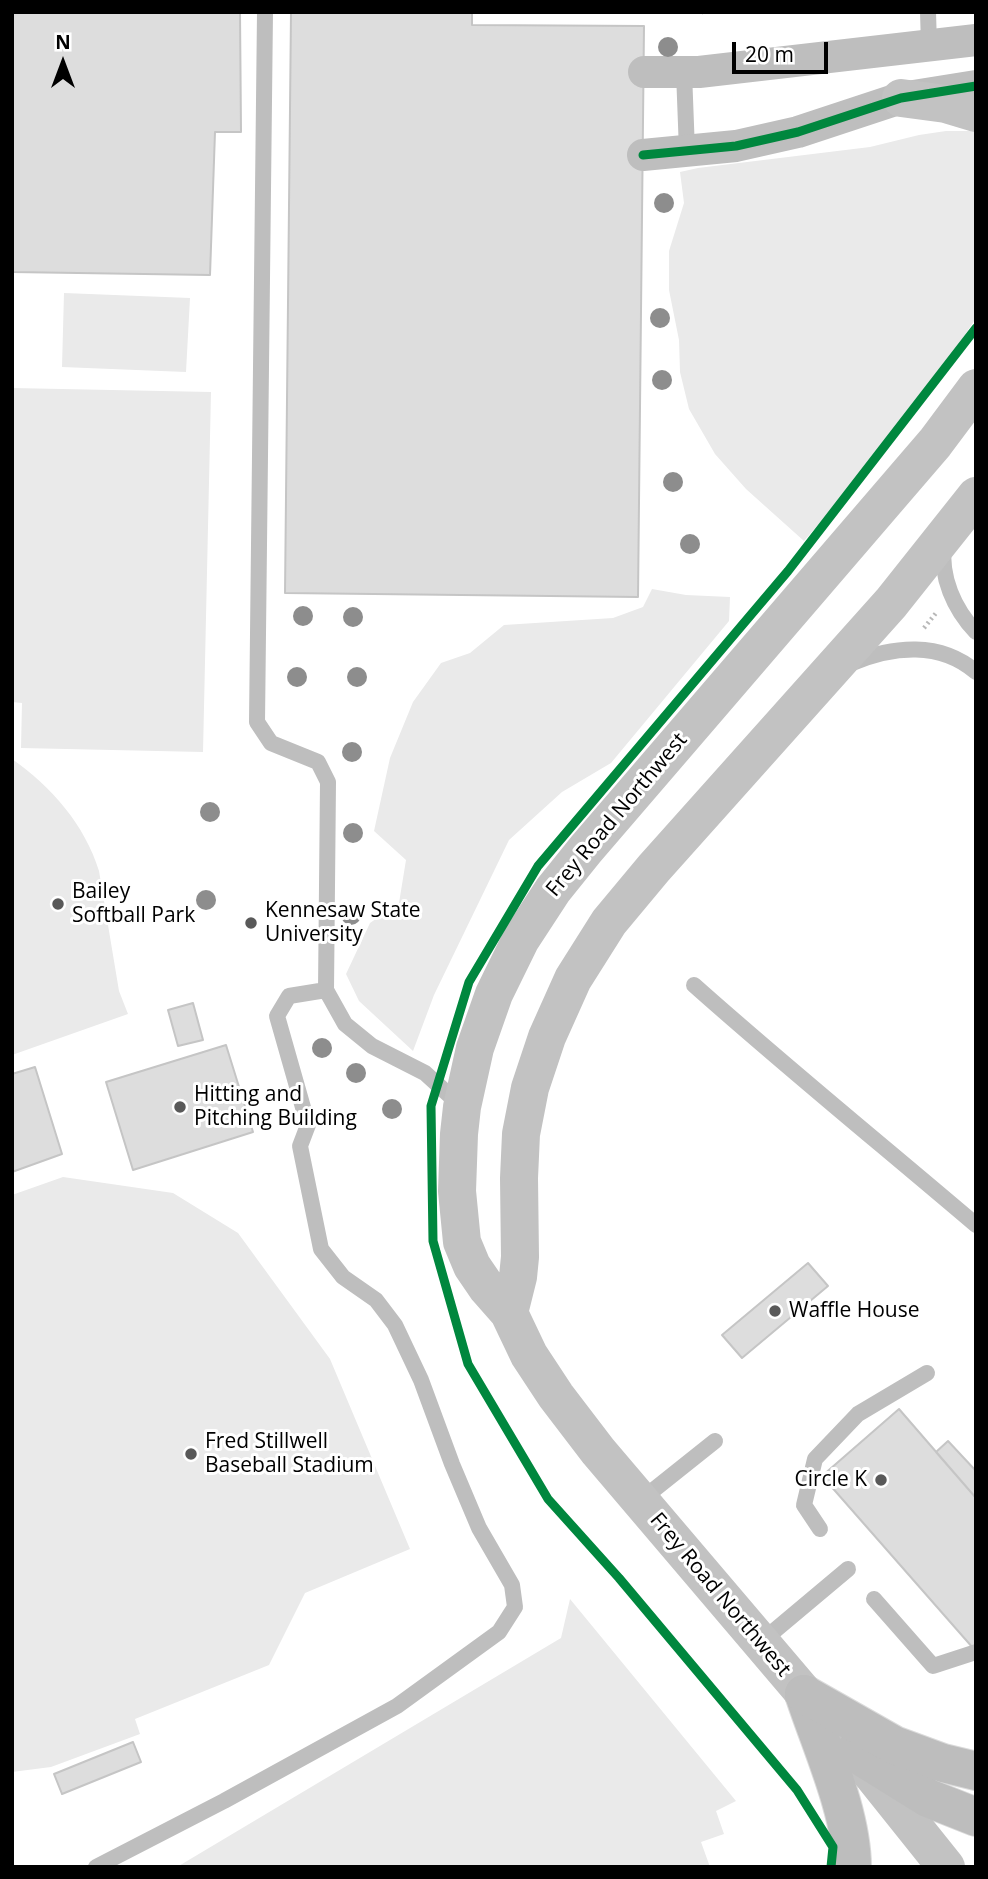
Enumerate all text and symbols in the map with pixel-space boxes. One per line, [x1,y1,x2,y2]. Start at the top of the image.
north arrow [28,28,98,98]
scale bar [736,28,832,72]
text: N [55,29,71,55]
text: 20 m [745,40,794,68]
street label: Frey Road Northwest [541,728,693,902]
place label: Bailey Softball Park [72,879,195,929]
marker: Bailey Softball Park [50,896,66,912]
place label: Kennesaw State University [265,898,421,948]
marker: Kennesaw State University [243,915,259,931]
place label: Hitting and Pitching Building [194,1082,357,1132]
marker: Hitting and Pitching Building [172,1099,188,1115]
place label: Waffle House [789,1298,920,1324]
marker: Waffle House [767,1303,783,1319]
place label: Fred Stillwell Baseball Stadium [205,1429,374,1479]
marker: Fred Stillwell Baseball Stadium [183,1446,199,1462]
place label: Circle K [794,1467,867,1493]
marker: Circle K [873,1472,889,1488]
street label: Frey Road Northwest [644,1508,796,1682]

